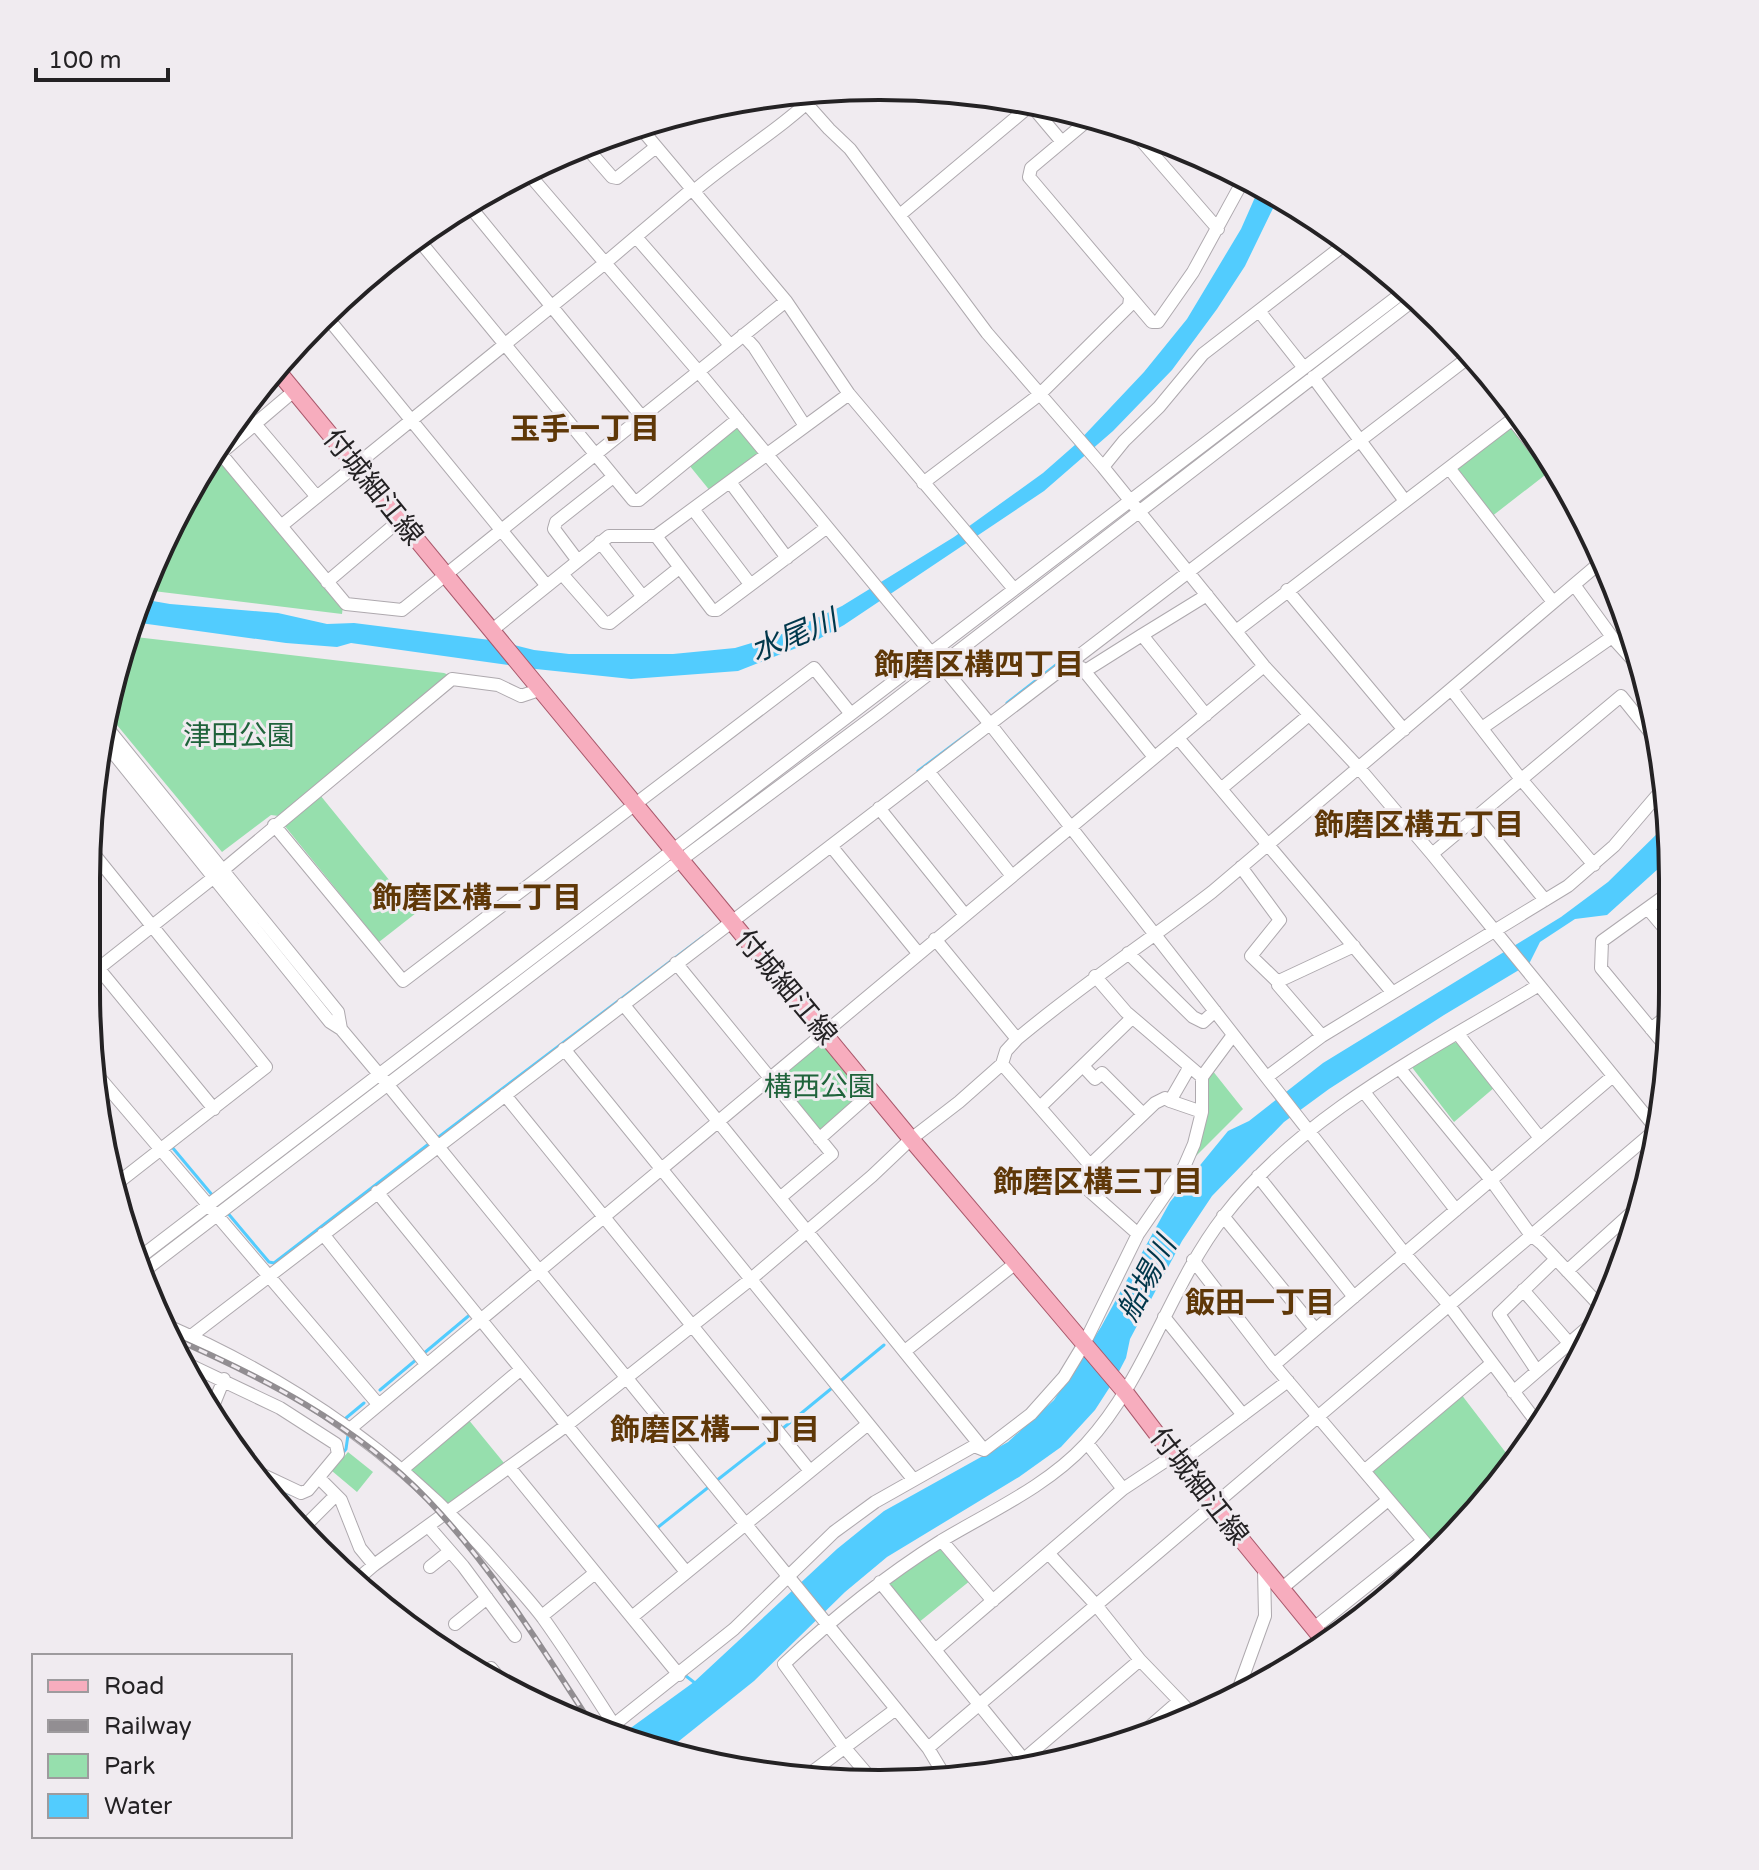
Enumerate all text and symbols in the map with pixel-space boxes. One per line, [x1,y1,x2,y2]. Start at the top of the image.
scale bar [36,32,168,82]
text: 100 m [48,46,122,75]
district label: 玉手一丁目 [510,411,660,448]
street label: 付城細江線 [316,422,430,552]
water label: 水尾川 [745,601,845,670]
district label: 飾磨区構四丁目 [874,647,1084,684]
park label: 津田公園 [183,719,295,753]
district label: 飾磨区構五丁目 [1314,807,1524,844]
district label: 飾磨区構二丁目 [372,880,582,917]
street label: 付城細江線 [728,922,844,1052]
park label: 構西公園 [764,1070,876,1104]
district label: 飾磨区構三丁目 [993,1164,1203,1201]
water label: 船場川 [1110,1228,1186,1327]
district label: 飯田一丁目 [1185,1285,1335,1322]
district label: 飾磨区構一丁目 [610,1412,820,1449]
street label: 付城細江線 [1143,1420,1255,1552]
legend [32,1654,292,1838]
text: Road [104,1672,164,1701]
text: Railway [104,1712,192,1741]
text: Park [104,1752,155,1781]
text: Water [104,1792,173,1821]

